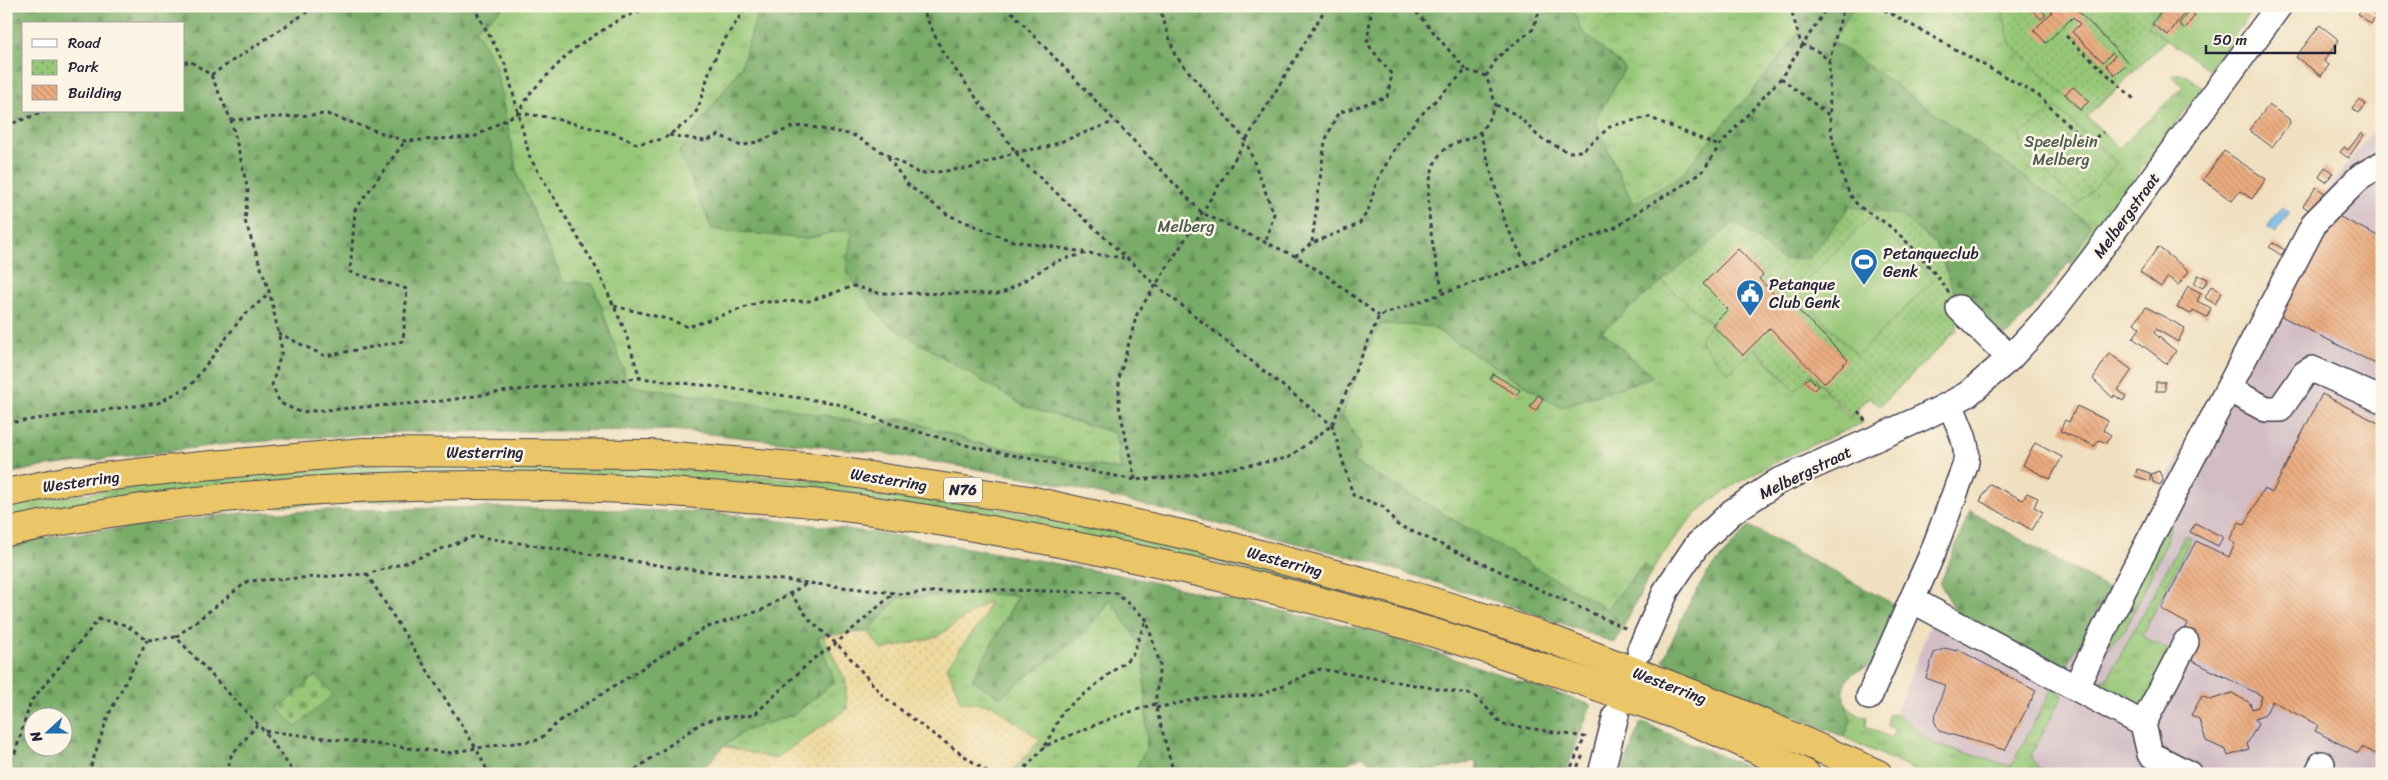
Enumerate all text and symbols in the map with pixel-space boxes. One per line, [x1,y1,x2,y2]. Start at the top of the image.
legend [22,22,185,112]
scale bar [2206,22,2334,54]
text: 50 m [2213,27,2248,53]
text: Road [68,30,101,56]
text: Park [68,54,99,80]
text: Building [68,80,122,106]
park label: Speelplein Melberg [2024,127,2098,174]
street label: Melbergstraat [2085,166,2168,265]
park label: Melberg [1157,212,1215,241]
place label: Petanqueclub Genk [1883,239,1979,286]
sports icon: Petanqueclub Genk [1849,247,1879,286]
place label: Petanque Club Genk [1769,270,1841,317]
public building icon: Petanque Club Genk [1735,278,1765,317]
street label: Melbergstraat [1754,437,1857,508]
street label: Westerring [446,438,524,467]
street label: Westerring [848,459,929,500]
street label: Westerring [41,462,121,501]
road number: N76 [944,478,982,502]
street label: Westerring [1244,537,1326,586]
street label: Westerring [1628,658,1711,713]
north arrow [22,708,72,758]
text: N [23,727,50,746]

